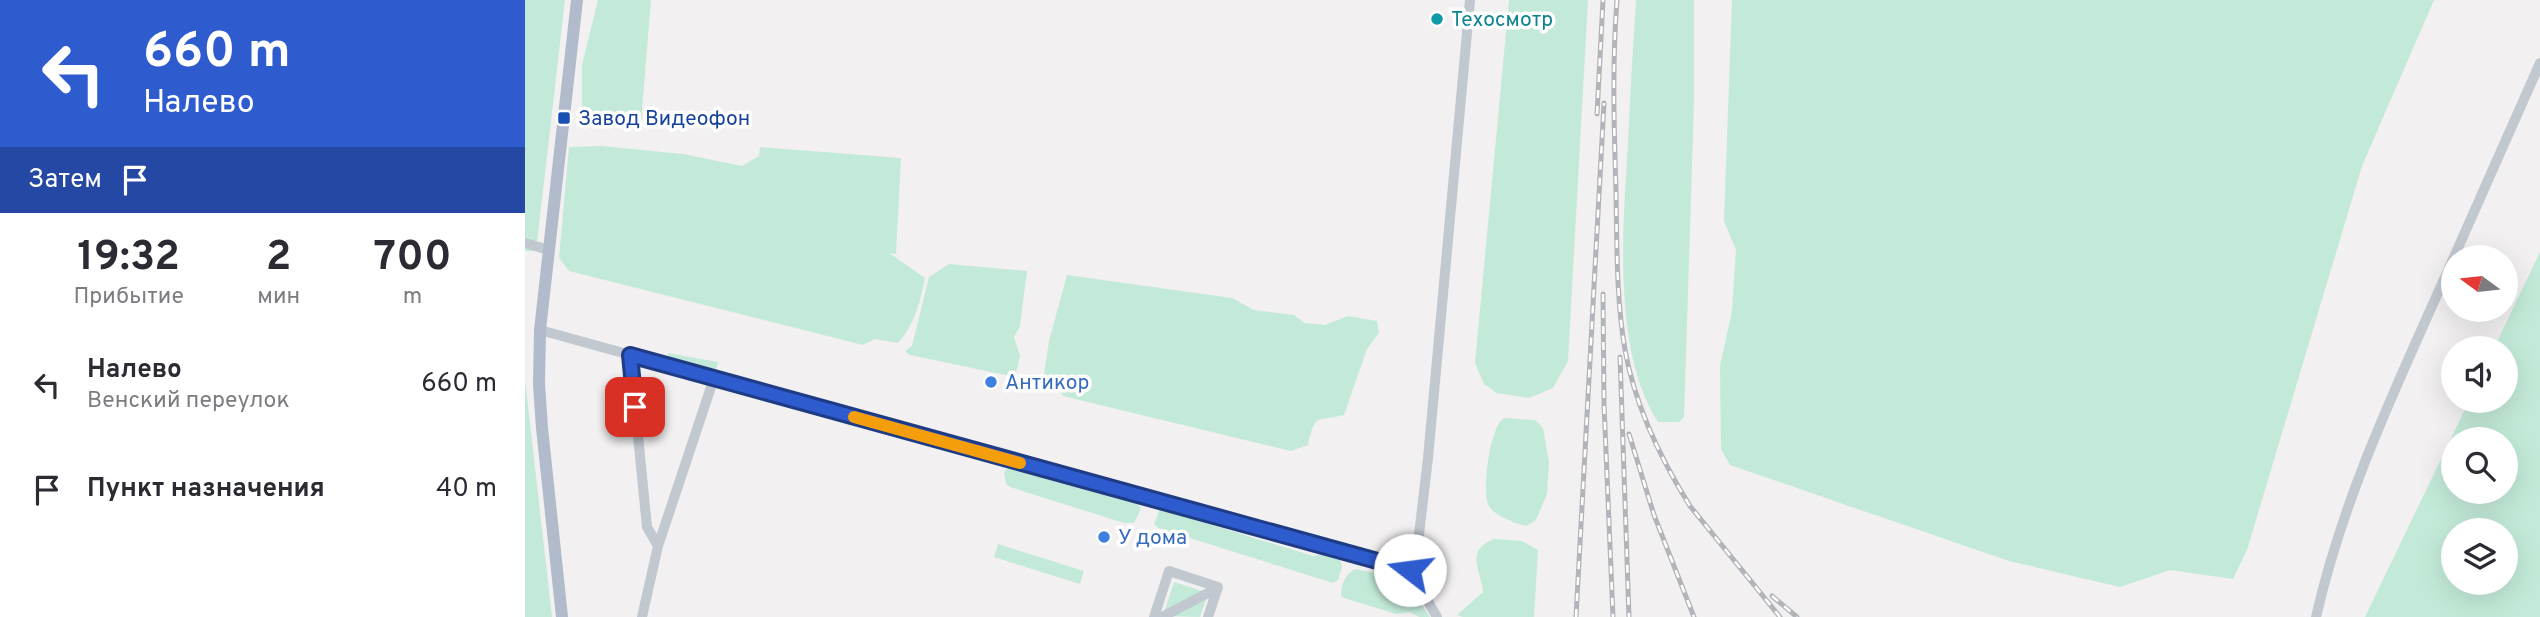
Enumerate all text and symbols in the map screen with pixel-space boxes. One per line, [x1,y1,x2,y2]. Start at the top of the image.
place label: Техосмотр [1451,7,1553,34]
marker: Техосмотр [1429,11,1445,27]
text: 660 m [143,23,291,85]
icon: left [28,28,119,119]
text: Налево [143,84,255,124]
place label: Завод Видеофон [578,106,750,133]
marker: Завод Видеофон [556,110,572,126]
icon: arrive [116,161,154,199]
text: Затем [28,164,102,197]
text: 19:32 [77,232,180,285]
text: 2 [266,232,292,285]
text: 700 [374,232,452,285]
north arrow [2441,245,2518,322]
map controls [2441,245,2518,595]
text: Прибытие [73,283,184,312]
text: мин [257,283,300,312]
text: m [403,283,422,312]
button: sound [2441,336,2518,413]
text: Налево [87,354,182,387]
icon: left [28,366,66,404]
text: 660 m [421,368,497,401]
place label: Антикор [1005,370,1089,397]
marker: Антикор [983,374,999,390]
pin [605,377,665,437]
text: Венский переулок [87,387,290,416]
icon: arrive [616,388,654,426]
button: search [2441,427,2518,504]
icon: arrive [28,471,66,509]
text: Пункт назначения [87,473,325,506]
text: 40 m [436,473,497,506]
button: layers [2441,518,2518,595]
place label: У дома [1118,525,1187,552]
marker: У дома [1096,529,1112,545]
position arrow [1373,533,1447,607]

